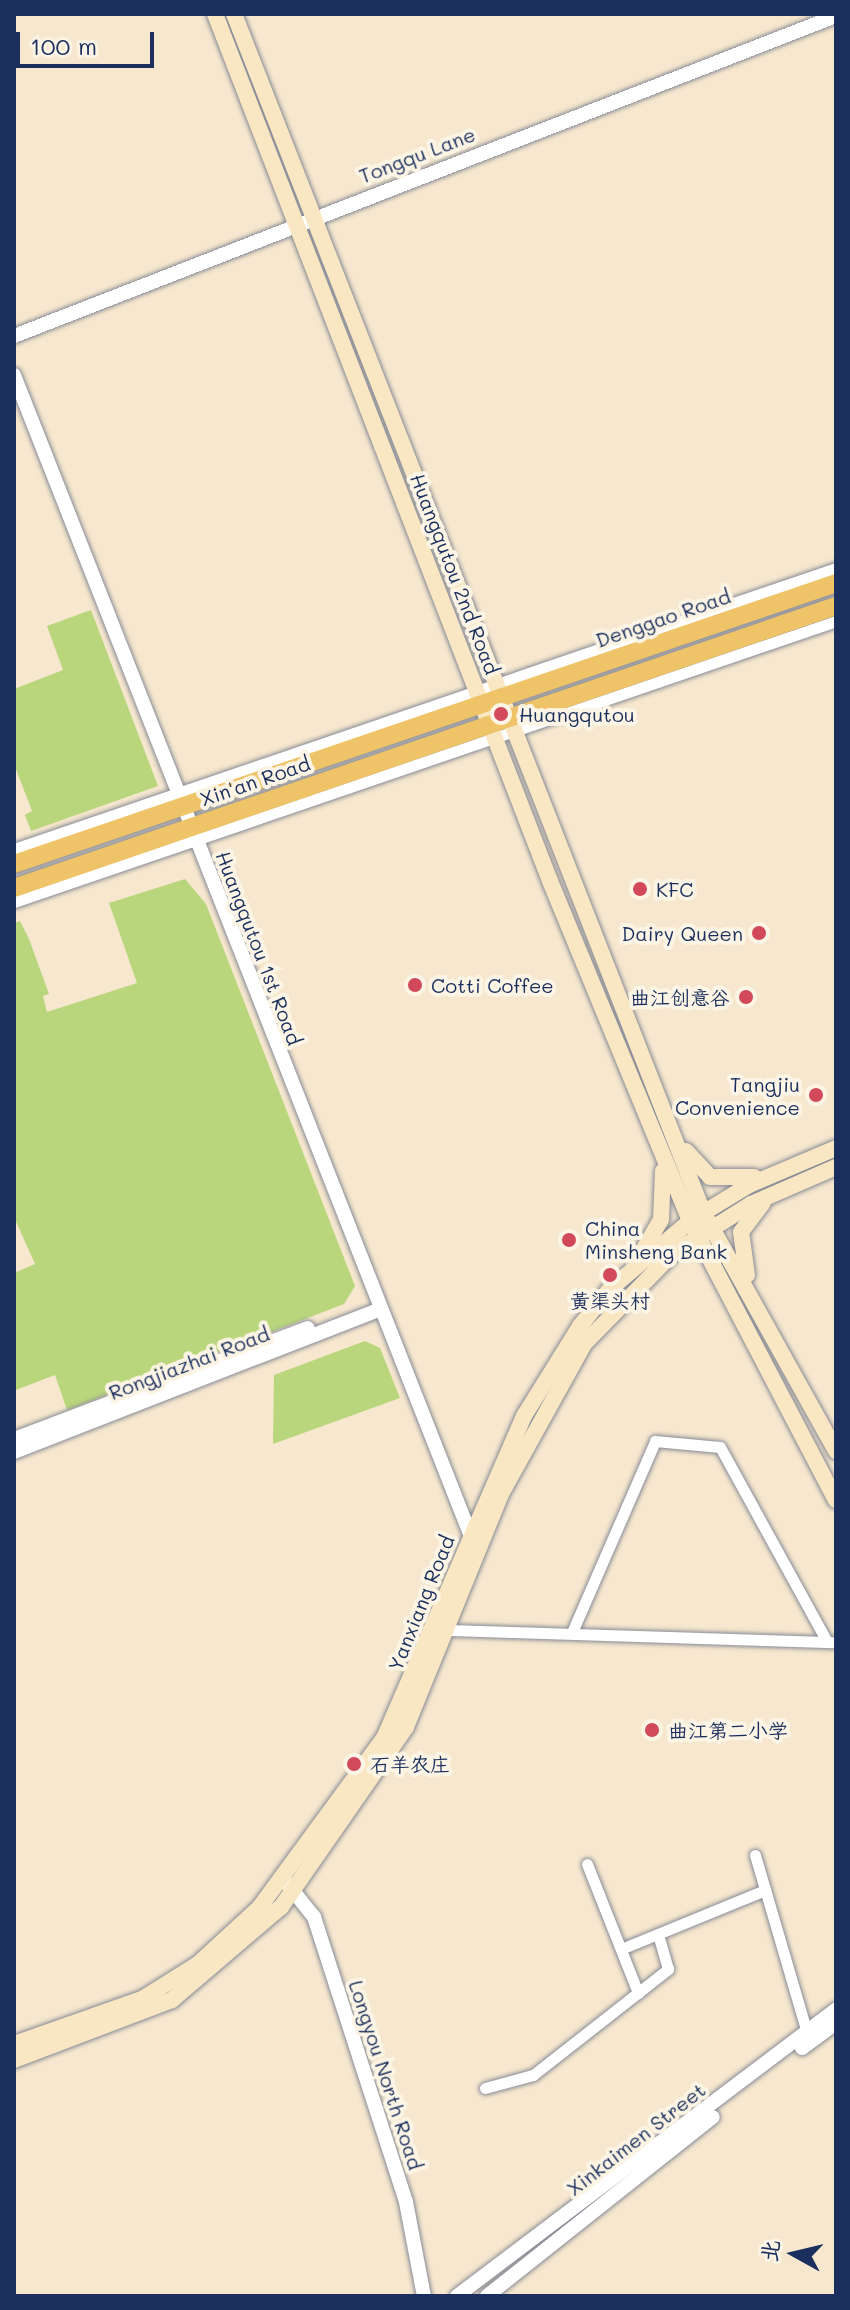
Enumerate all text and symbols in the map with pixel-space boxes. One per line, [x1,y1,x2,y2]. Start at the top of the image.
scale bar [20,16,158,66]
text: 100 m [30,30,97,61]
street label: Tongqu Lane [356,122,478,188]
street label: Huangqutou 2nd Road [406,470,504,678]
street label: Denggao Road [592,584,734,652]
place label: Huangqutou [519,702,635,726]
marker: Huangqutou [490,703,512,725]
street label: Xin'an Road [197,751,313,811]
street label: Huangqutou 1st Road [211,848,307,1048]
place label: KFC [656,877,694,901]
marker: KFC [631,880,649,898]
place label: Dairy Queen [621,921,743,945]
marker: Dairy Queen [750,924,768,942]
place label: Cotti Coffee [431,973,554,997]
marker: Cotti Coffee [406,976,424,994]
place label: 曲江创意谷 [630,985,730,1009]
marker: 曲江创意谷 [737,988,755,1006]
place label: Tangjiu Convenience [675,1072,800,1119]
marker: Tangjiu Convenience [807,1086,825,1104]
place label: China Minsheng Bank [585,1216,727,1263]
marker: China Minsheng Bank [560,1231,578,1249]
marker: 黄渠头村 [601,1266,619,1284]
place label: 黄渠头村 [570,1288,650,1312]
street label: Rongjiazhai Road [105,1321,273,1405]
street label: Yanxiang Road [383,1532,459,1674]
place label: 曲江第二小学 [668,1718,788,1742]
marker: 曲江第二小学 [643,1721,661,1739]
place label: 石羊农庄 [370,1752,450,1776]
marker: 石羊农庄 [345,1755,363,1773]
street label: Longyou North Road [344,1977,428,2173]
street label: Xinkaimen Street [562,2077,710,2201]
north arrow [754,2214,834,2294]
text: 北 [754,2238,786,2264]

